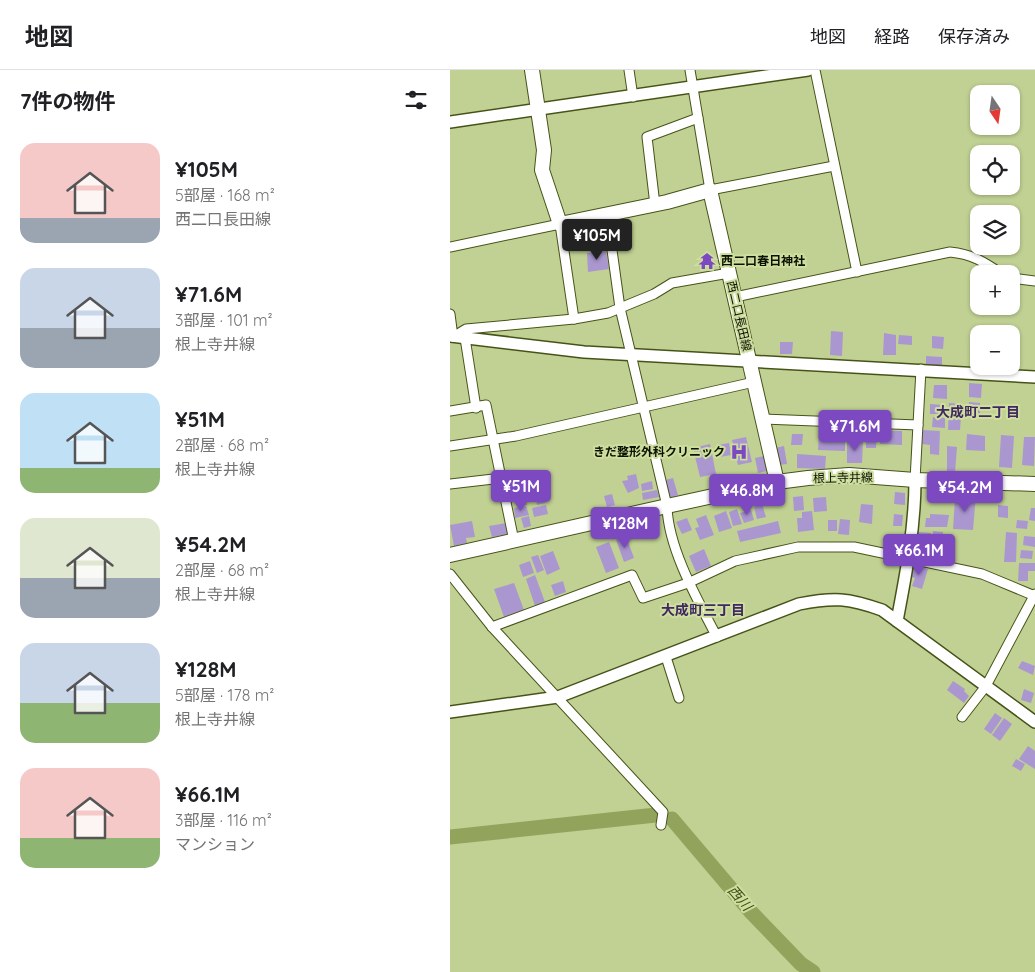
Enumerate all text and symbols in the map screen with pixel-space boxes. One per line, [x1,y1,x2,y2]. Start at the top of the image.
text: 地図 [25,21,73,51]
text: 地図 [810,25,846,48]
text: 経路 [874,25,910,48]
text: 保存済み [938,25,1010,48]
north arrow [970,85,1020,135]
map controls [970,85,1020,375]
icon: filters [402,86,430,114]
text: 7件の物件 [20,88,116,114]
button: locate [970,145,1020,195]
text: ¥105M [175,156,238,182]
icon: home [60,163,120,223]
text: 5部屋 · 168 m² [175,185,275,205]
button: layers [970,205,1020,255]
text: 西二口長田線 [175,209,271,229]
pin: ¥105M [562,218,632,261]
text: ¥105M [573,225,621,245]
temple icon: 西二口春日神社 [697,251,717,271]
place label: 西二口春日神社 [721,253,805,268]
button: + [970,265,1020,315]
street label: 西二口長田線 [724,279,755,353]
text: ¥71.6M [175,281,242,307]
icon: home [60,288,120,348]
text: 3部屋 · 101 m² [175,310,273,330]
button: − [970,325,1020,375]
text: 根上寺井線 [175,334,255,354]
district label: 大成町二丁目 [936,403,1020,421]
text: ¥51M [175,406,225,432]
pin: ¥71.6M [814,410,896,452]
icon: home [60,413,120,473]
text: ¥71.6M [829,416,881,436]
text: 2部屋 · 68 m² [175,435,269,455]
hospital icon: きだ整形外科クリニック [729,442,749,462]
place label: きだ整形外科クリニック [593,444,725,459]
text: 根上寺井線 [175,459,255,479]
street label: 根上寺井線 [813,469,873,486]
pin: ¥51M [491,470,551,512]
pin: ¥54.2M [924,470,1006,513]
pin: ¥46.8M [706,474,788,516]
text: ¥51M [502,476,540,496]
text: ¥54.2M [938,477,992,497]
text: ¥46.8M [720,480,774,500]
pin: ¥128M [590,506,660,549]
text: ¥128M [602,513,648,533]
text: ¥54.2M [175,531,246,557]
pin: ¥66.1M [878,534,960,576]
icon: home [60,538,120,598]
text: ¥66.1M [894,540,944,560]
text: 2部屋 · 68 m² [175,560,269,580]
text: 根上寺井線 [175,584,255,604]
district label: 大成町三丁目 [661,601,745,619]
text: ¥128M [175,656,236,682]
icon: home [60,663,120,723]
text: 5部屋 · 178 m² [175,685,274,705]
text: 根上寺井線 [175,709,255,729]
text: ¥66.1M [175,781,240,807]
icon: home [60,788,120,848]
text: 3部屋 · 116 m² [175,810,272,830]
text: マンション [175,834,255,854]
water label: 西川 [724,882,757,916]

